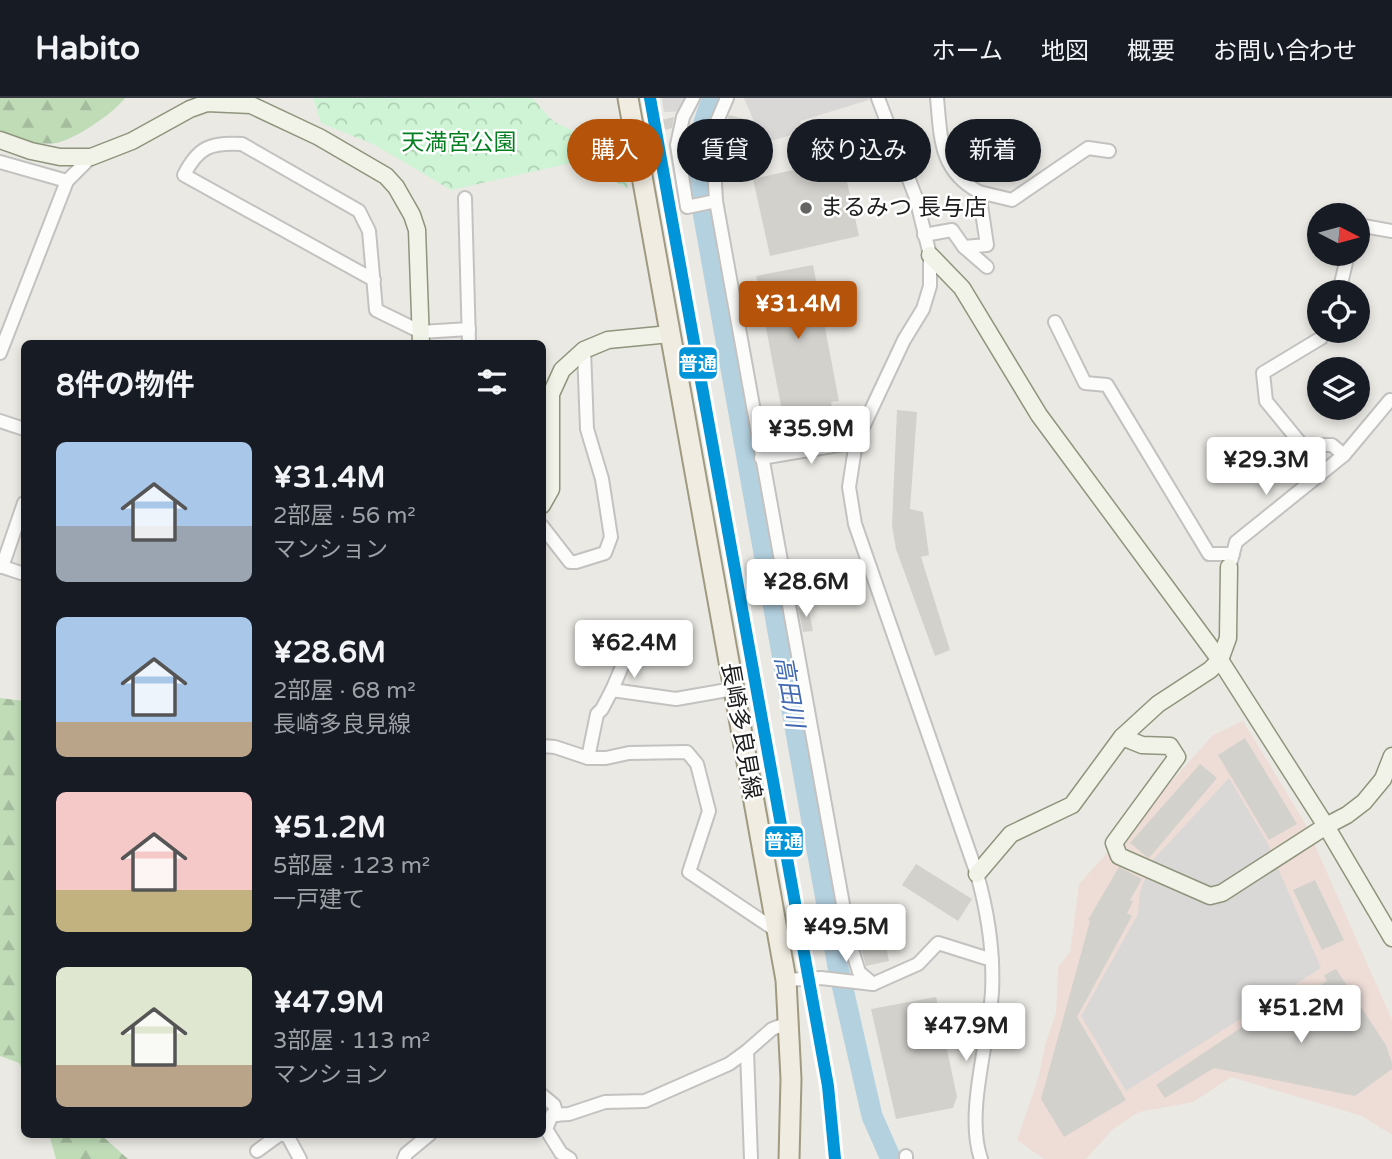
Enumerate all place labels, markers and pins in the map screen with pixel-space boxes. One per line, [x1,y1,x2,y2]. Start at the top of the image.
place label: まるみつ 長与店 [820,194,987,222]
marker: まるみつ 長与店 [798,200,814,216]
pin: ¥31.4M [741,282,855,341]
pin: ¥35.9M [754,406,868,466]
pin: ¥29.3M [1209,438,1323,497]
pin: ¥28.6M [749,560,863,619]
pin: ¥62.4M [577,620,691,680]
pin: ¥49.5M [789,904,903,964]
pin: ¥51.2M [1244,986,1358,1045]
pin: ¥47.9M [909,1004,1023,1063]

